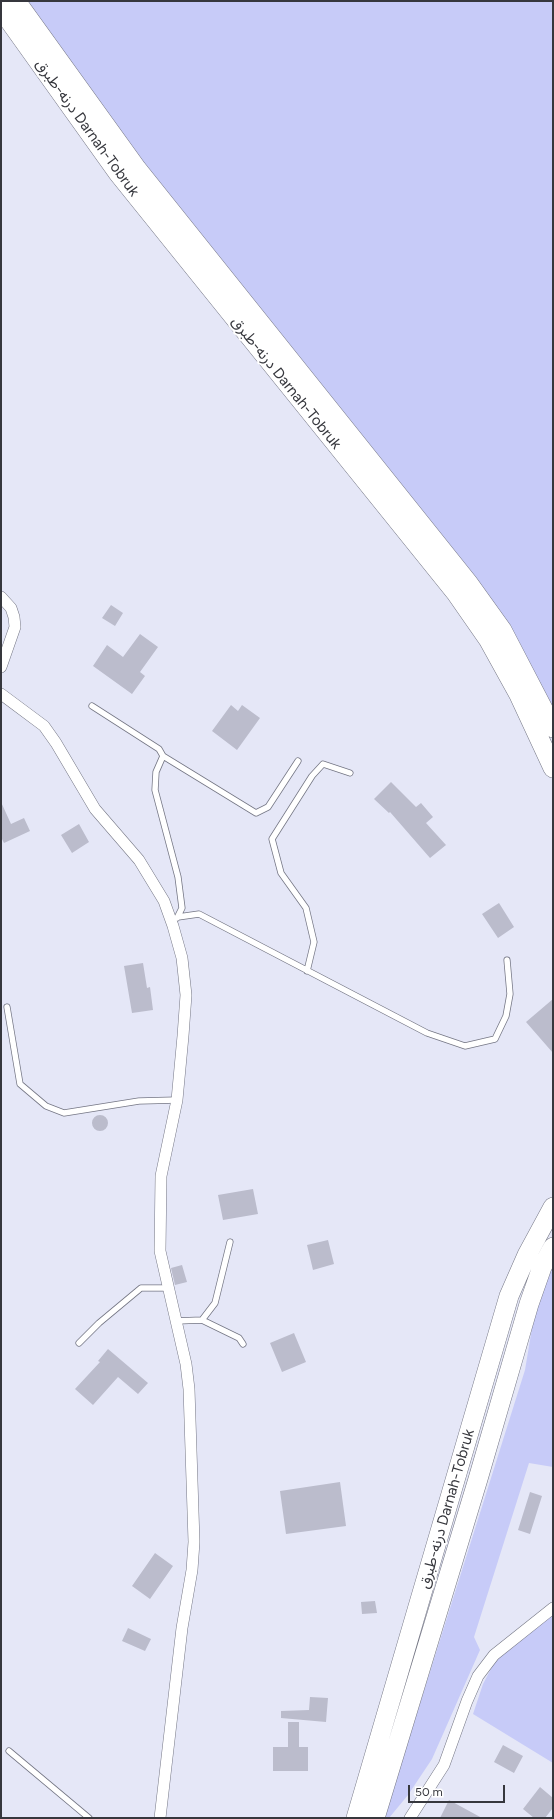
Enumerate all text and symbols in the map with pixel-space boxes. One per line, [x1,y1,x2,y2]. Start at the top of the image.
street label: درنه-طبرق Darnah-Tobruk [31,56,143,200]
street label: درنه-طبرق Darnah-Tobruk [227,313,345,453]
street label: درنه-طبرق Darnah-Tobruk [416,1427,478,1591]
scale bar [410,1777,507,1803]
text: 50 m [415,1785,443,1799]

